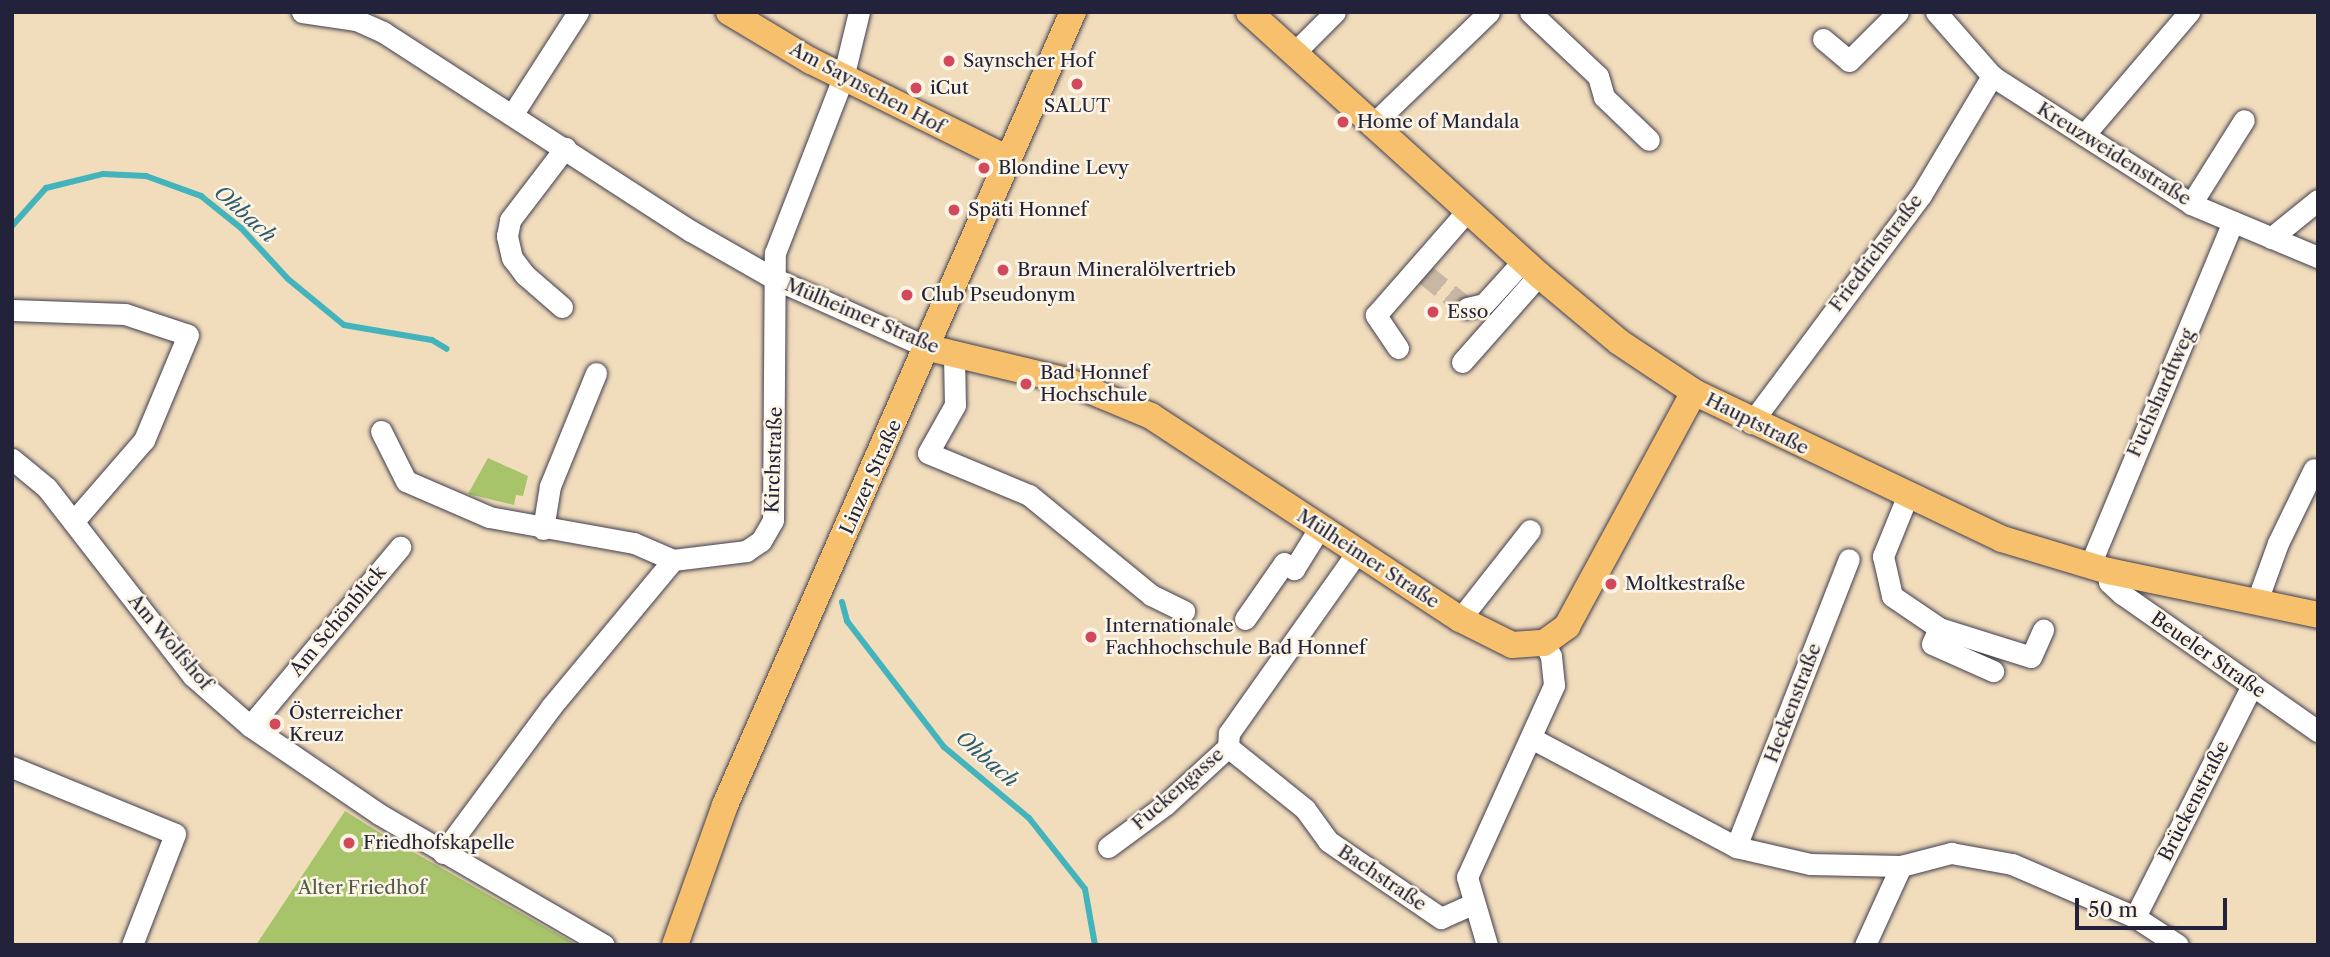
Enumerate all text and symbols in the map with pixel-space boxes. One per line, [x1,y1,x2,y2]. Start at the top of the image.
street label: Am Saynschen Hof [786,38,948,138]
place label: Saynscher Hof [963,50,1094,72]
marker: Saynscher Hof [941,53,957,69]
marker: SALUT [1069,76,1085,92]
place label: iCut [930,77,969,99]
marker: iCut [908,80,924,96]
place label: SALUT [1044,95,1110,117]
street label: Kreuzweidenstraße [2033,97,2195,211]
place label: Home of Mandala [1357,111,1520,133]
marker: Home of Mandala [1335,114,1351,130]
place label: Blondine Levy [998,157,1129,179]
marker: Blondine Levy [976,160,992,176]
water label: Ohbach [209,180,281,248]
street label: Friedrichstraße [1825,190,1927,316]
place label: Späti Honnef [968,199,1087,221]
marker: Späti Honnef [946,202,962,218]
place label: Braun Mineralölvertrieb [1017,259,1236,281]
marker: Braun Mineralölvertrieb [995,262,1011,278]
street label: Mülheimer Straße [781,273,943,359]
place label: Club Pseudonym [921,284,1075,306]
marker: Club Pseudonym [899,287,915,303]
place label: Esso [1447,301,1488,323]
marker: Esso [1425,304,1441,320]
street label: Fuchshardtweg [2123,325,2199,461]
place label: Bad Honnef Hochschule [1040,362,1149,406]
marker: Bad Honnef Hochschule [1018,376,1034,392]
street label: Hauptstraße [1702,388,1812,460]
street label: Kirchstraße [761,406,787,514]
street label: Linzer Straße [835,416,907,538]
street label: Mülheimer Straße [1292,504,1444,614]
street label: Am Schönblick [285,561,391,681]
place label: Moltkestraße [1625,573,1745,595]
marker: Moltkestraße [1603,576,1619,592]
street label: Am Wolfshof [123,589,217,695]
street label: Beueler Straße [2146,607,2270,703]
place label: Internationale Fachhochschule Bad Honnef [1105,615,1366,659]
marker: Internationale Fachhochschule Bad Honnef [1083,629,1099,645]
street label: Heckenstraße [1760,640,1826,766]
place label: Österreicher Kreuz [289,702,403,746]
marker: Österreicher Kreuz [267,716,283,732]
water label: Ohbach [951,725,1023,793]
street label: Brückenstraße [2154,737,2234,865]
street label: Fuckengasse [1128,743,1228,835]
place label: Friedhofskapelle [363,832,515,854]
marker: Friedhofskapelle [341,835,357,851]
street label: Bachstraße [1333,840,1431,916]
park label: Alter Friedhof [298,877,426,899]
scale bar [2078,884,2230,928]
text: 50 m [2088,897,2138,922]

